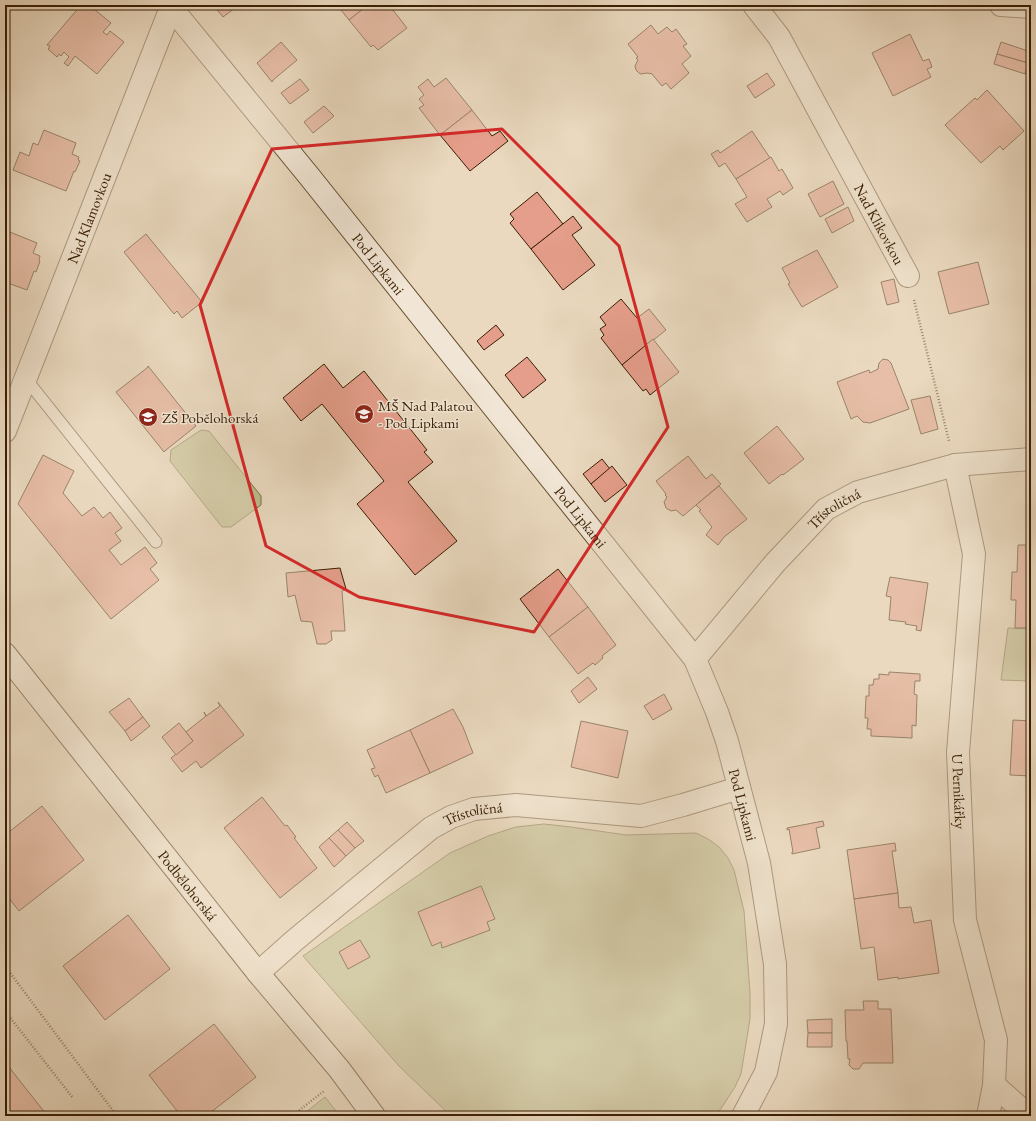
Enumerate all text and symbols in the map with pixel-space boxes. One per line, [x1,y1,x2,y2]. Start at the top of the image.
street label: Nad Klamovkou [62,169,115,266]
street label: Nad Klikovkou [850,180,909,268]
street label: Pod Lipkami [348,229,410,299]
place label: MŠ Nad Palatou - Pod Lipkami [378,396,473,432]
school or university icon: MŠ Nad Palatou - Pod Lipkami [353,403,375,425]
school or university icon: ZŠ Pobělohorská [137,406,159,428]
place label: ZŠ Pobělohorská [162,408,258,427]
street label: Pod Lipkami [551,482,612,552]
street label: Třístoličná [803,483,863,533]
street label: U Pernikářky [949,753,971,830]
street label: Pod Lipkami [725,766,762,843]
street label: Třístoličná [439,797,503,829]
street label: Podbělohorská [154,846,222,924]

